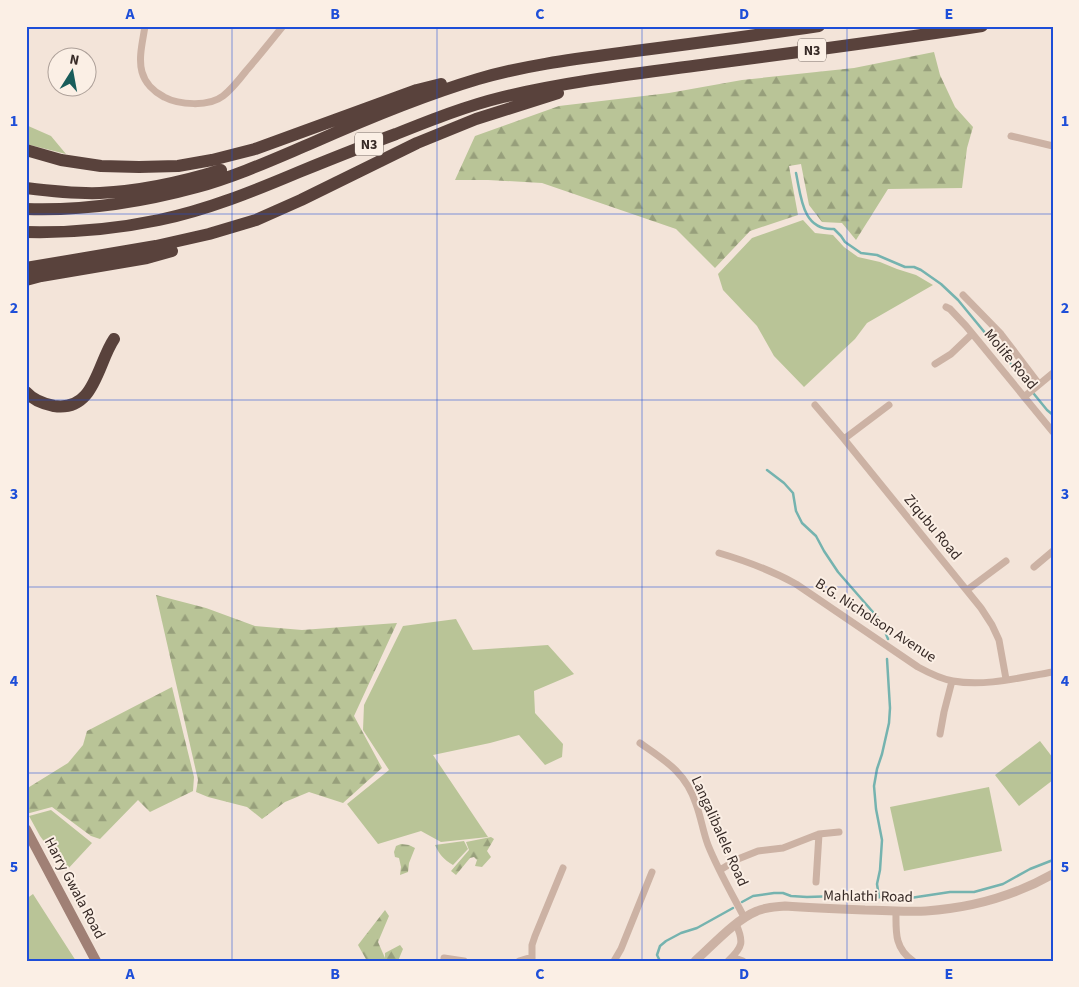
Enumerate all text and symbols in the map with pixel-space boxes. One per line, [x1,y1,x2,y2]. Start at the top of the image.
text: A [124,3,135,25]
text: B [330,3,340,25]
text: C [535,3,545,25]
text: D [739,3,749,25]
text: E [945,3,953,25]
road number: N3 [798,38,826,62]
north arrow [48,48,98,98]
text: N [68,50,81,71]
text: 1 [10,110,18,132]
text: 1 [1061,110,1069,132]
road number: N3 [355,132,383,156]
text: 2 [10,297,18,319]
text: 2 [1061,297,1069,319]
street label: Molife Road [979,324,1042,394]
text: 3 [10,483,18,505]
text: 3 [1061,483,1069,505]
street label: Ziqubu Road [899,490,966,565]
street label: B.G. Nicholson Avenue [811,573,940,668]
text: 4 [10,670,19,692]
text: 4 [1061,670,1070,692]
street label: Langalibalele Road [686,773,753,890]
street label: Harry Gwala Road [39,834,110,943]
text: 5 [10,856,18,878]
text: 5 [1061,856,1069,878]
street label: Mahlathi Road [823,885,913,908]
text: A [124,963,135,985]
text: B [330,963,340,985]
text: C [535,963,545,985]
text: D [739,963,749,985]
text: E [945,963,953,985]

